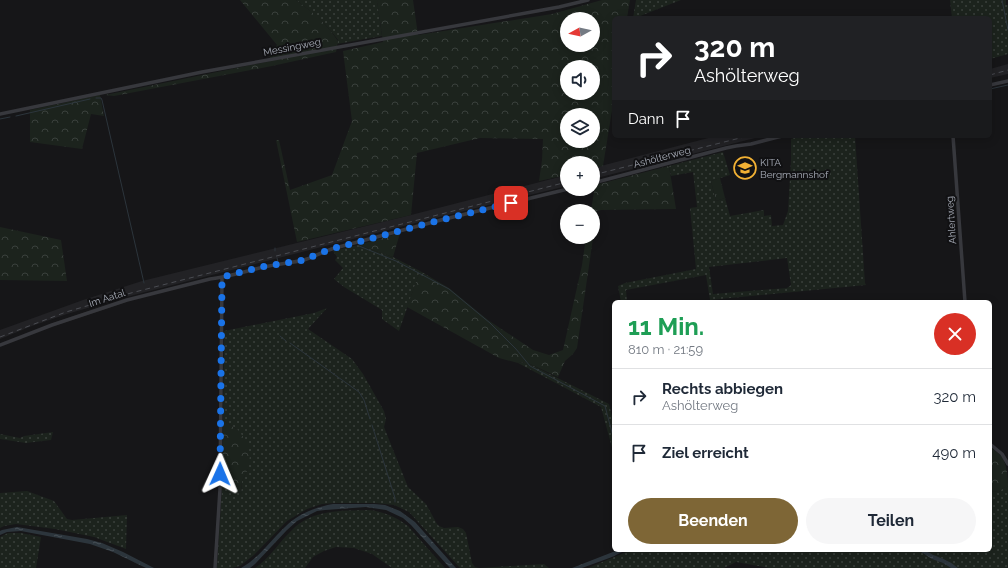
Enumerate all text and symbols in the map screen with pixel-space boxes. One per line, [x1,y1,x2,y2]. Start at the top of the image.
north arrow [560,12,600,52]
map controls [560,12,600,244]
text: 320 m [694,31,775,64]
icon: right [628,32,680,84]
street label: Messingweg [262,36,322,58]
button: sound [560,60,600,100]
text: Ashölterweg [694,65,800,86]
button: layers [560,108,600,148]
icon: arrive [672,108,694,130]
text: Dann [628,110,664,128]
street label: Ashölterweg [632,144,692,170]
school or university icon: KITA Bergmannshof [732,155,758,181]
button: + [560,156,600,196]
place label: KITA Bergmannshof [760,157,829,180]
pin [494,186,528,220]
icon: arrive [500,192,522,214]
street label: Ahlertweg [944,196,958,244]
button: − [560,204,600,244]
street label: Im Aatal [87,287,127,309]
text: 11 Min. [628,312,704,341]
button: close [934,313,976,355]
text: 810 m · 21:59 [628,342,703,357]
text: Rechts abbiegen [662,380,783,398]
icon: right [628,386,650,408]
text: 320 m [933,388,976,406]
text: Ashölterweg [662,398,738,413]
icon: arrive [628,442,650,464]
text: Ziel erreicht [662,444,749,462]
text: 490 m [932,444,976,462]
position arrow [199,453,241,495]
button: Beenden [628,498,798,544]
button: Teilen [806,498,976,544]

